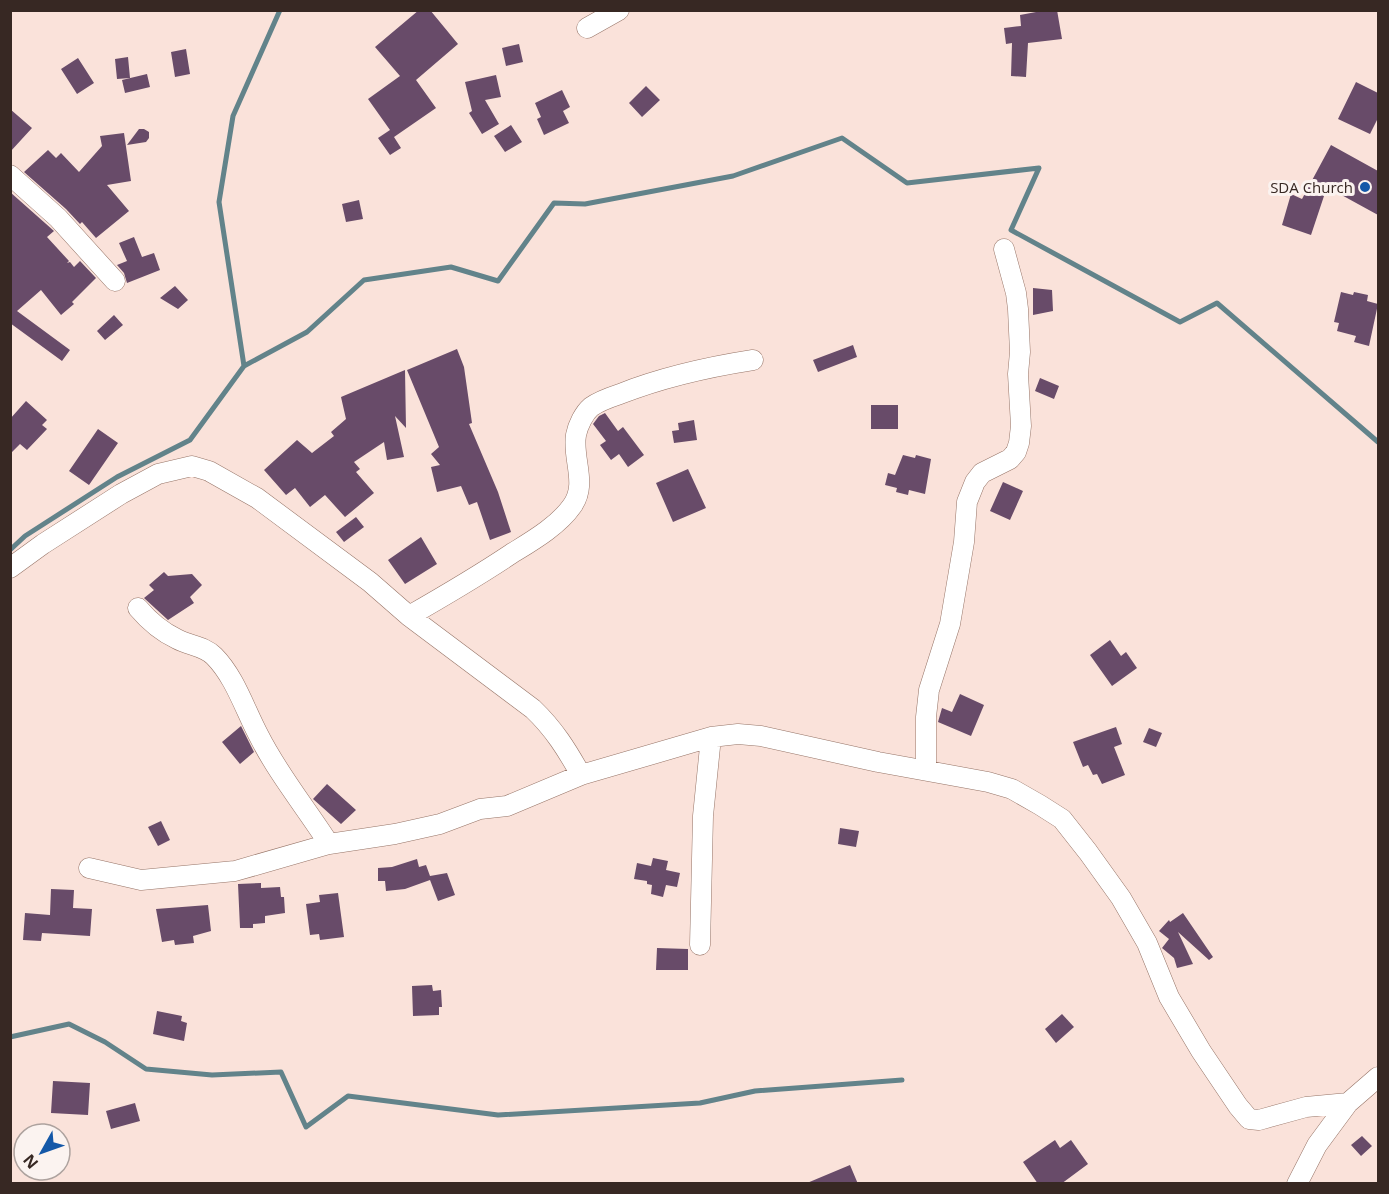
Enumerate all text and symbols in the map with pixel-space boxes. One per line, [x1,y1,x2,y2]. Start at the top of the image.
place label: SDA Church [1270,177,1353,197]
marker: SDA Church [1358,180,1372,194]
north arrow [12,1122,72,1182]
text: N [18,1150,43,1174]

